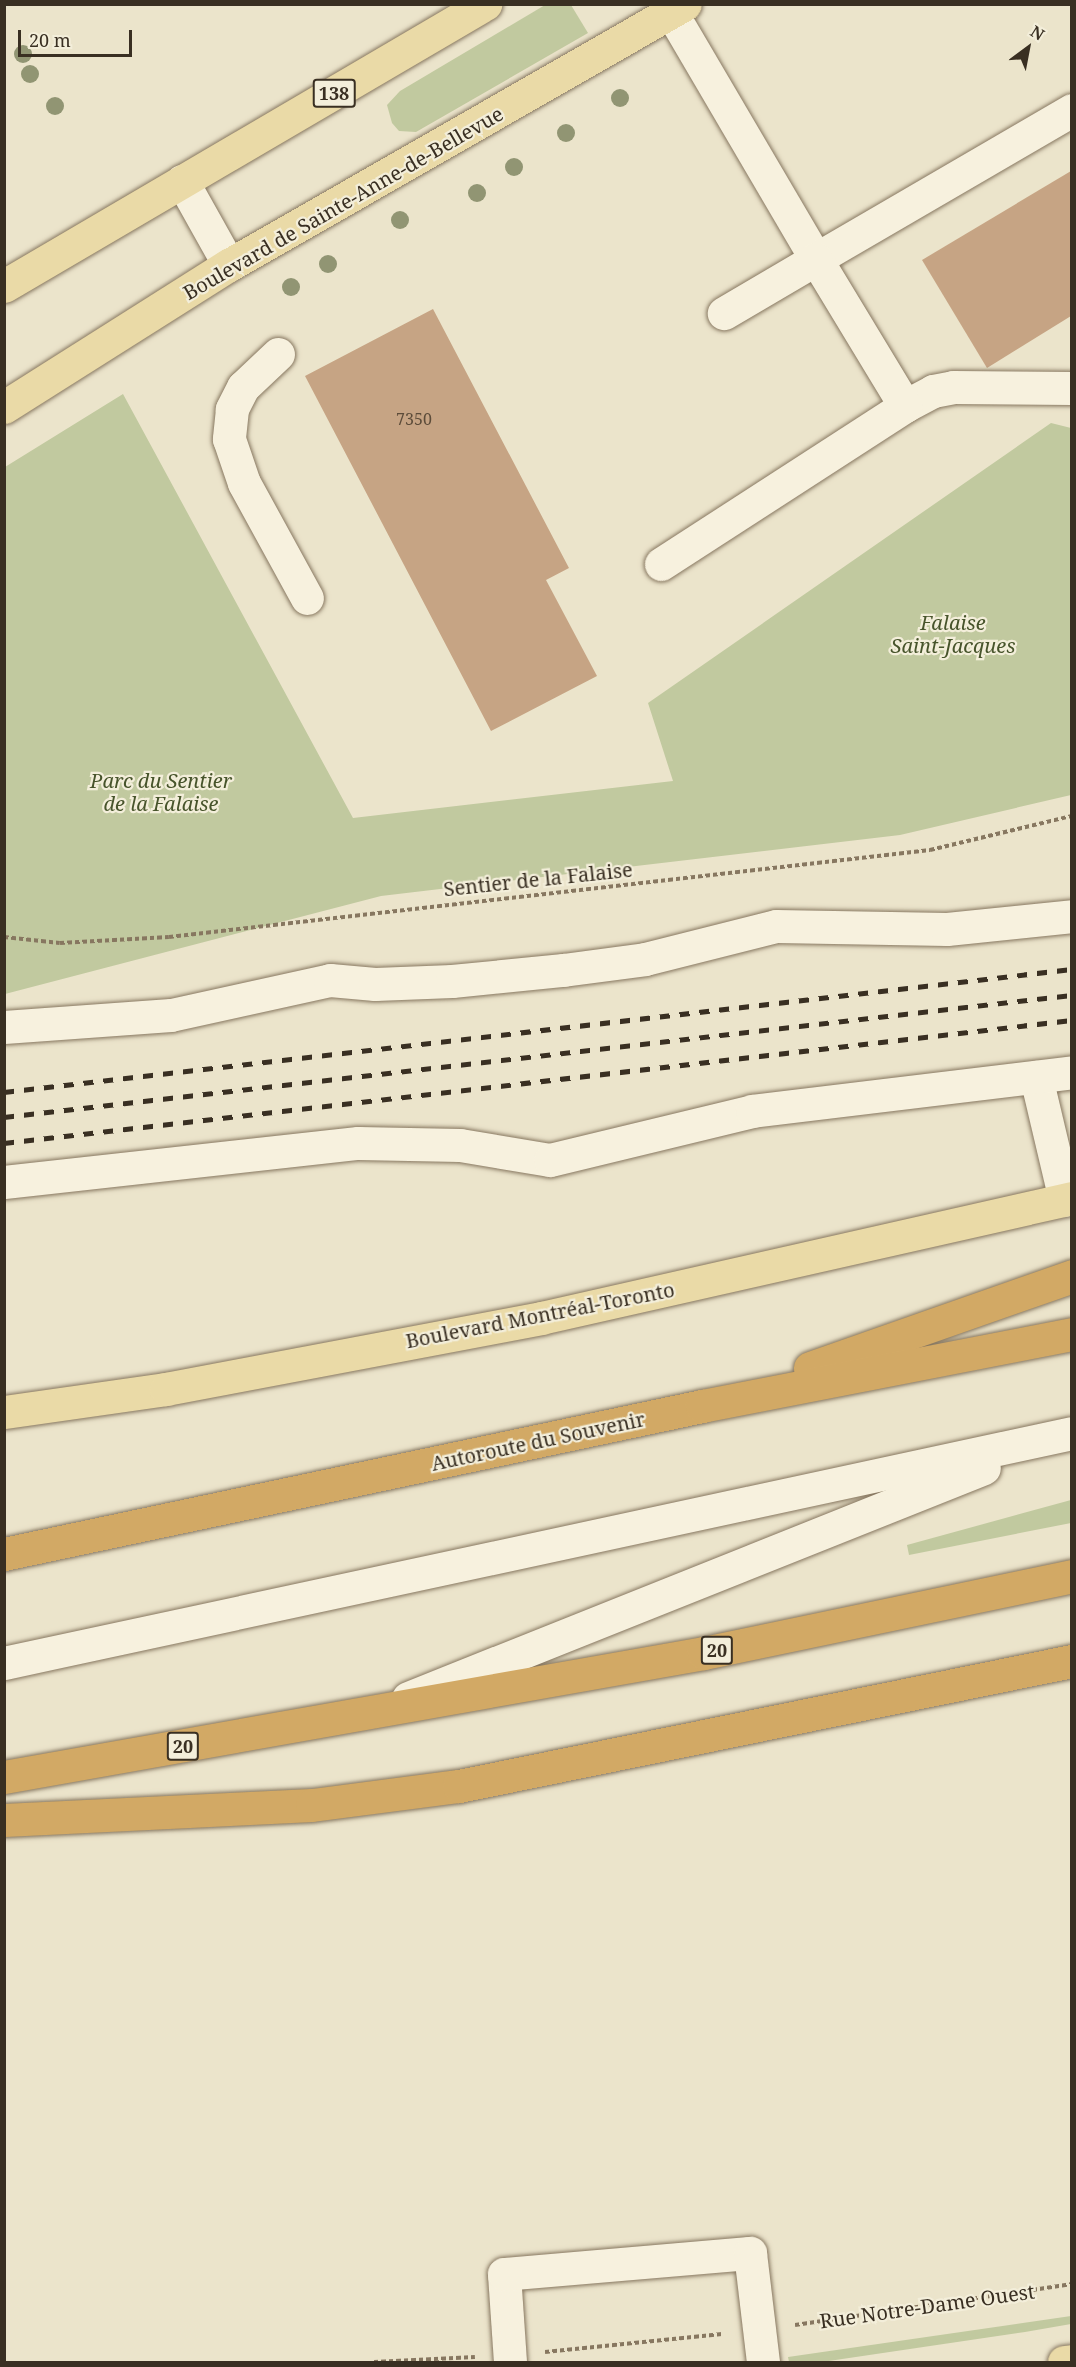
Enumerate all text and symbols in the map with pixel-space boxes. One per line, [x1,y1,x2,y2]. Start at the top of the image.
scale bar [21,18,135,56]
north arrow [998,18,1058,78]
text: N [1026,20,1049,45]
text: 20 m [29,28,71,52]
road number: 138 [312,78,356,108]
street label: Boulevard de Sainte-Anne-de-Bellevue [179,101,507,305]
house number: 7350 [396,409,432,429]
park label: Falaise Saint-Jacques [891,611,1015,658]
park label: Parc du Sentier de la Falaise [90,768,232,815]
street label: Sentier de la Falaise [442,857,634,901]
street label: Boulevard Montréal-Toronto [404,1277,676,1353]
street label: Autoroute du Souvenir [429,1407,647,1475]
road number: 20 [700,1635,734,1665]
road number: 20 [166,1731,200,1761]
street label: Rue Notre-Dame Ouest [818,2279,1036,2333]

